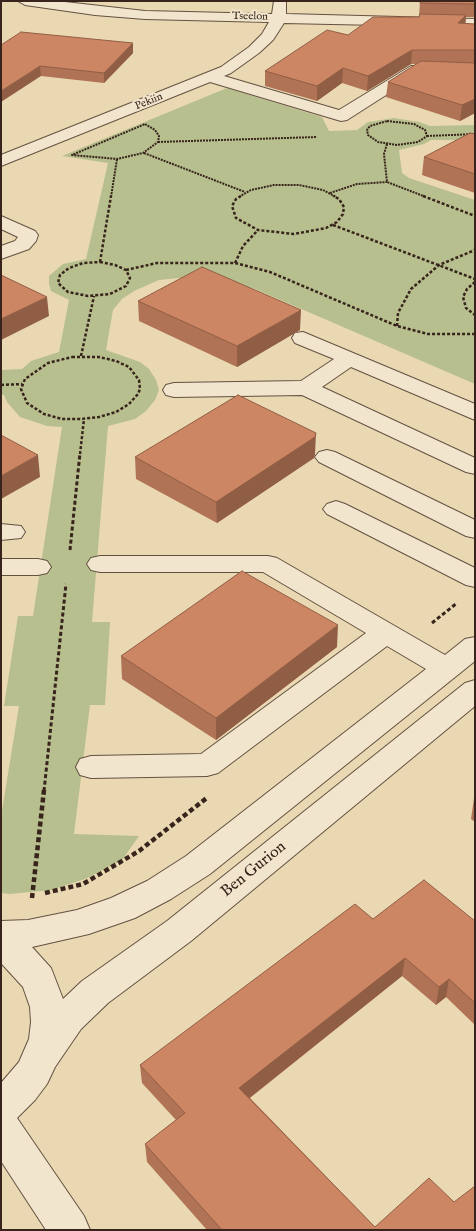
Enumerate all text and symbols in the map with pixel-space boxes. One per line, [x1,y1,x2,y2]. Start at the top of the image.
street label: Tseelon [232,10,268,24]
street label: Pekiin [133,90,165,114]
street label: Ben Gurion [218,838,290,902]

